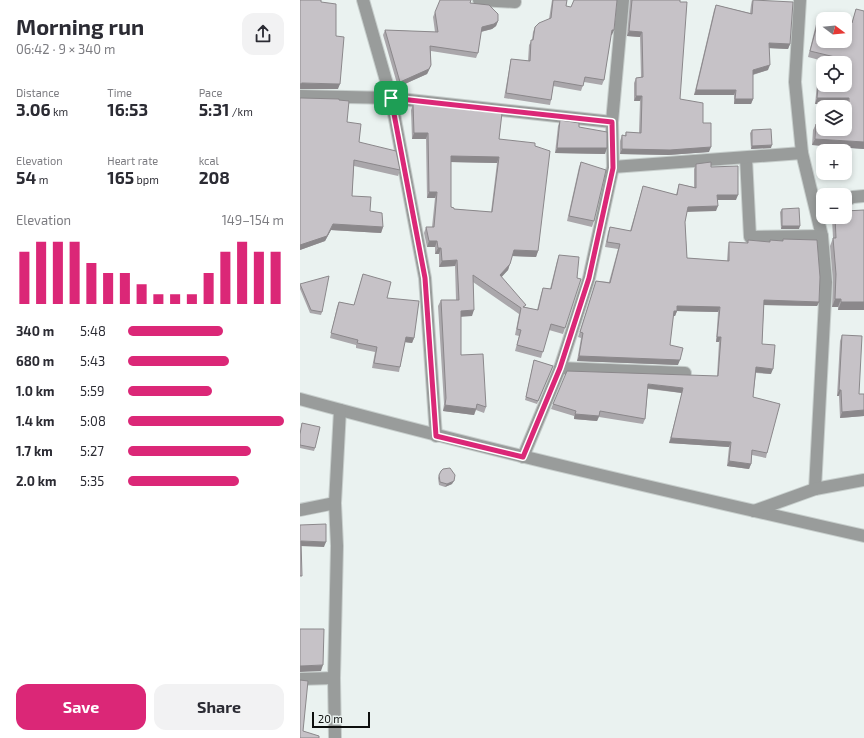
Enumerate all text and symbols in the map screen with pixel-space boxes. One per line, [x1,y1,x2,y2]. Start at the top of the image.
north arrow [816,12,852,48]
map controls [816,12,852,224]
text: Morning run [16,13,144,39]
button: share [242,13,284,55]
text: 06:42 · 9 × 340 m [16,41,115,57]
button: locate [816,56,852,92]
pin [374,81,408,115]
text: Distance [16,86,59,99]
text: Time [107,86,132,99]
text: Pace [199,86,222,99]
icon: arrive [380,87,402,109]
text: 3.06 [16,99,51,119]
text: 16:53 [107,99,148,119]
text: 5:31 [199,99,229,119]
button: layers [816,100,852,136]
text: km [51,105,68,118]
text: /km [229,105,253,118]
button: + [816,144,852,180]
text: Elevation [16,154,63,167]
text: Heart rate [107,154,158,167]
text: kcal [199,154,219,167]
text: 54 [16,167,36,187]
text: 165 [107,167,134,187]
text: 208 [199,167,230,187]
text: m [36,173,48,186]
text: bpm [134,173,159,186]
button: − [816,188,852,224]
text: Elevation [16,212,71,228]
text: 149–154 m [222,212,284,228]
text: 340 m [16,323,54,339]
text: 5:48 [80,323,106,339]
text: 680 m [16,353,54,369]
text: 5:43 [80,353,105,369]
text: 1.0 km [16,383,55,399]
text: 5:59 [80,383,104,399]
text: 1.4 km [16,413,55,429]
text: 5:08 [80,413,106,429]
text: 1.7 km [16,443,53,459]
text: 5:27 [80,443,104,459]
text: 2.0 km [16,473,56,489]
text: 5:35 [80,473,104,489]
button: Save [16,684,146,730]
button: Share [154,684,284,730]
scale bar [312,710,370,729]
text: 20 m [318,712,343,725]

